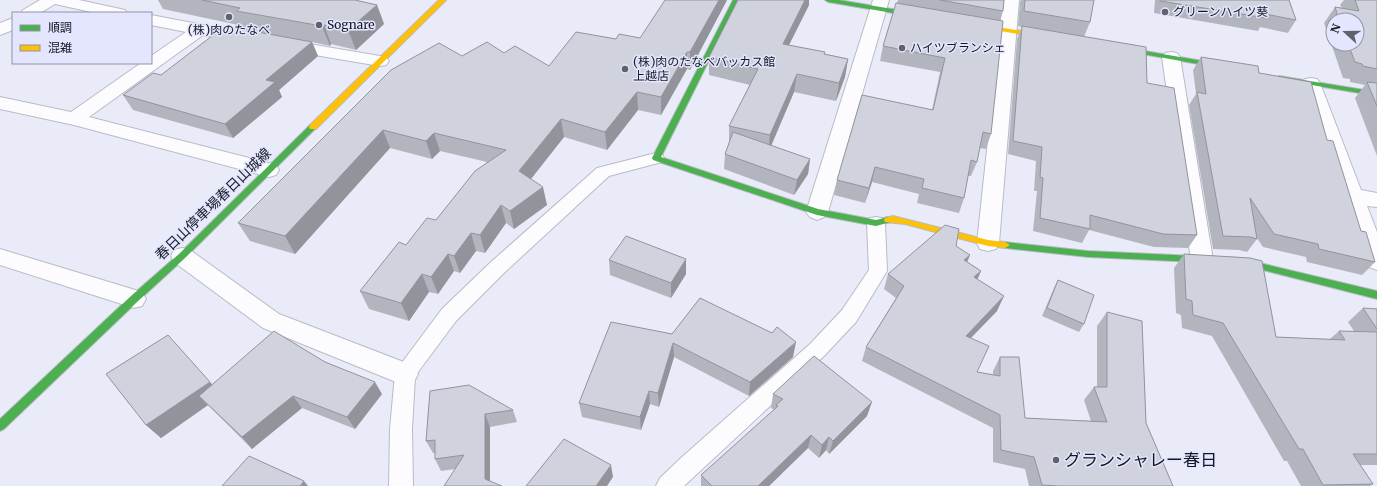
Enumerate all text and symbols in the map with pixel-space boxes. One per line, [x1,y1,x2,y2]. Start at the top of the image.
place label: グリーンハイツ葵 [1173,4,1268,19]
marker: グリーンハイツ葵 [1160,7,1170,17]
legend [12,12,152,64]
marker: (株)肉のたなべ [224,12,234,22]
north arrow [1325,12,1365,52]
place label: Sognare [327,17,375,32]
text: 順調 [48,20,72,35]
marker: Sognare [314,20,324,30]
place label: (株)肉のたなべ [188,22,270,37]
text: N [1328,22,1344,35]
text: 混雑 [48,40,72,55]
place label: ハイツブランシェ [910,40,1006,55]
marker: ハイツブランシェ [897,43,907,53]
place label: (株)肉のたなべバッカス館 上越店 [633,54,775,83]
marker: (株)肉のたなべバッカス館 上越店 [620,64,630,74]
street label: 春日山停車場春日山城線 [151,144,275,264]
place label: グランシャレー春日 [1064,449,1217,471]
marker: グランシャレー春日 [1051,455,1061,465]

